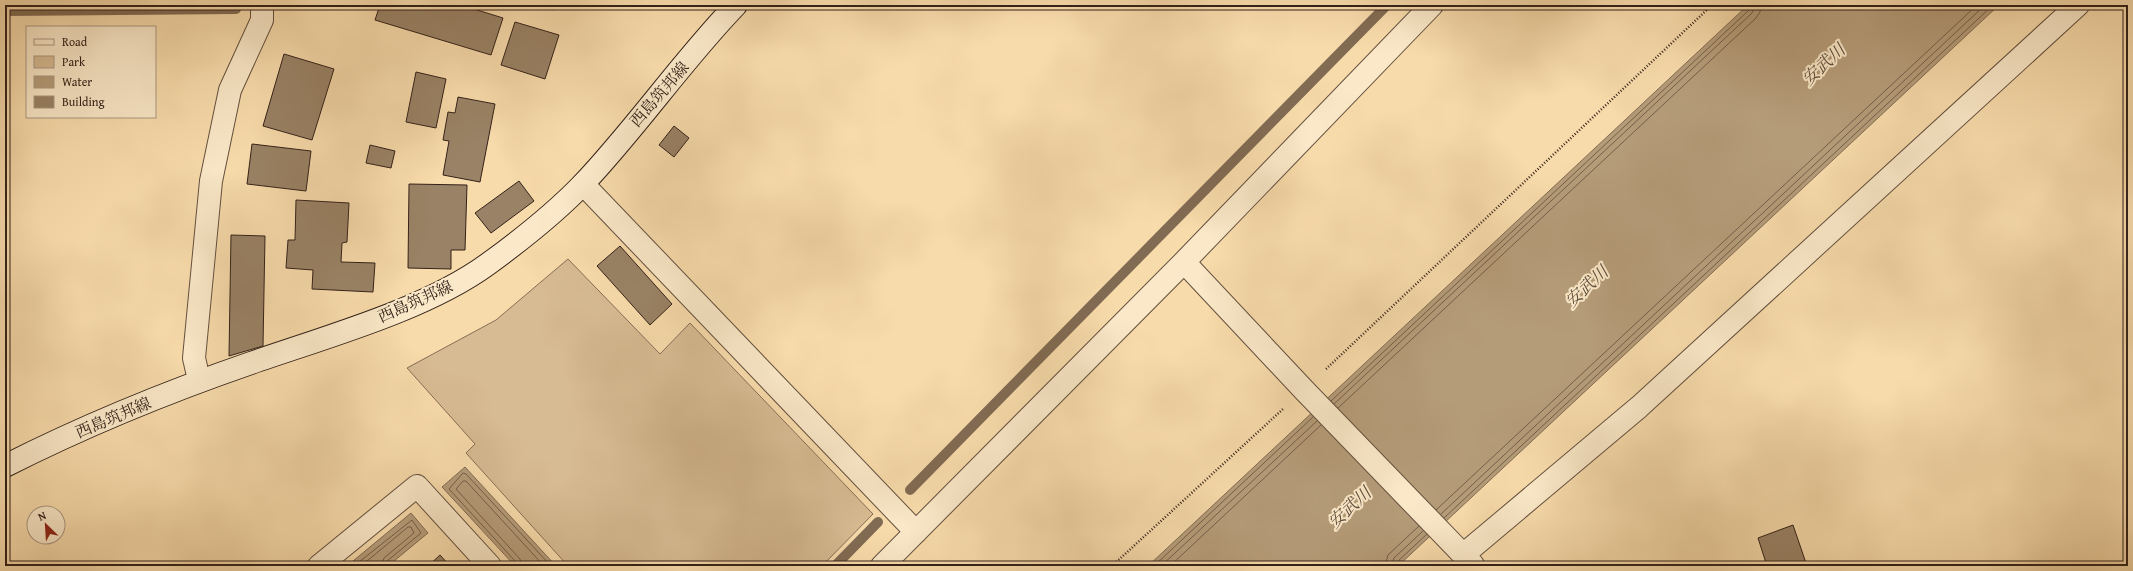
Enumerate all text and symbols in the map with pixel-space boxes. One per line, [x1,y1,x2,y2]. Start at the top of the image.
legend [26,26,156,118]
text: Road [62,33,88,50]
water label: 安武川 [1796,36,1852,91]
text: Park [62,53,86,70]
street label: 西島筑邦線 [624,56,694,132]
text: Water [62,73,92,90]
text: Building [62,93,105,110]
water label: 安武川 [1559,258,1615,313]
street label: 西島筑邦線 [374,274,456,328]
street label: 西島筑邦線 [71,390,155,444]
water label: 安武川 [1322,479,1378,534]
north arrow [26,505,66,545]
text: N [35,507,49,525]

